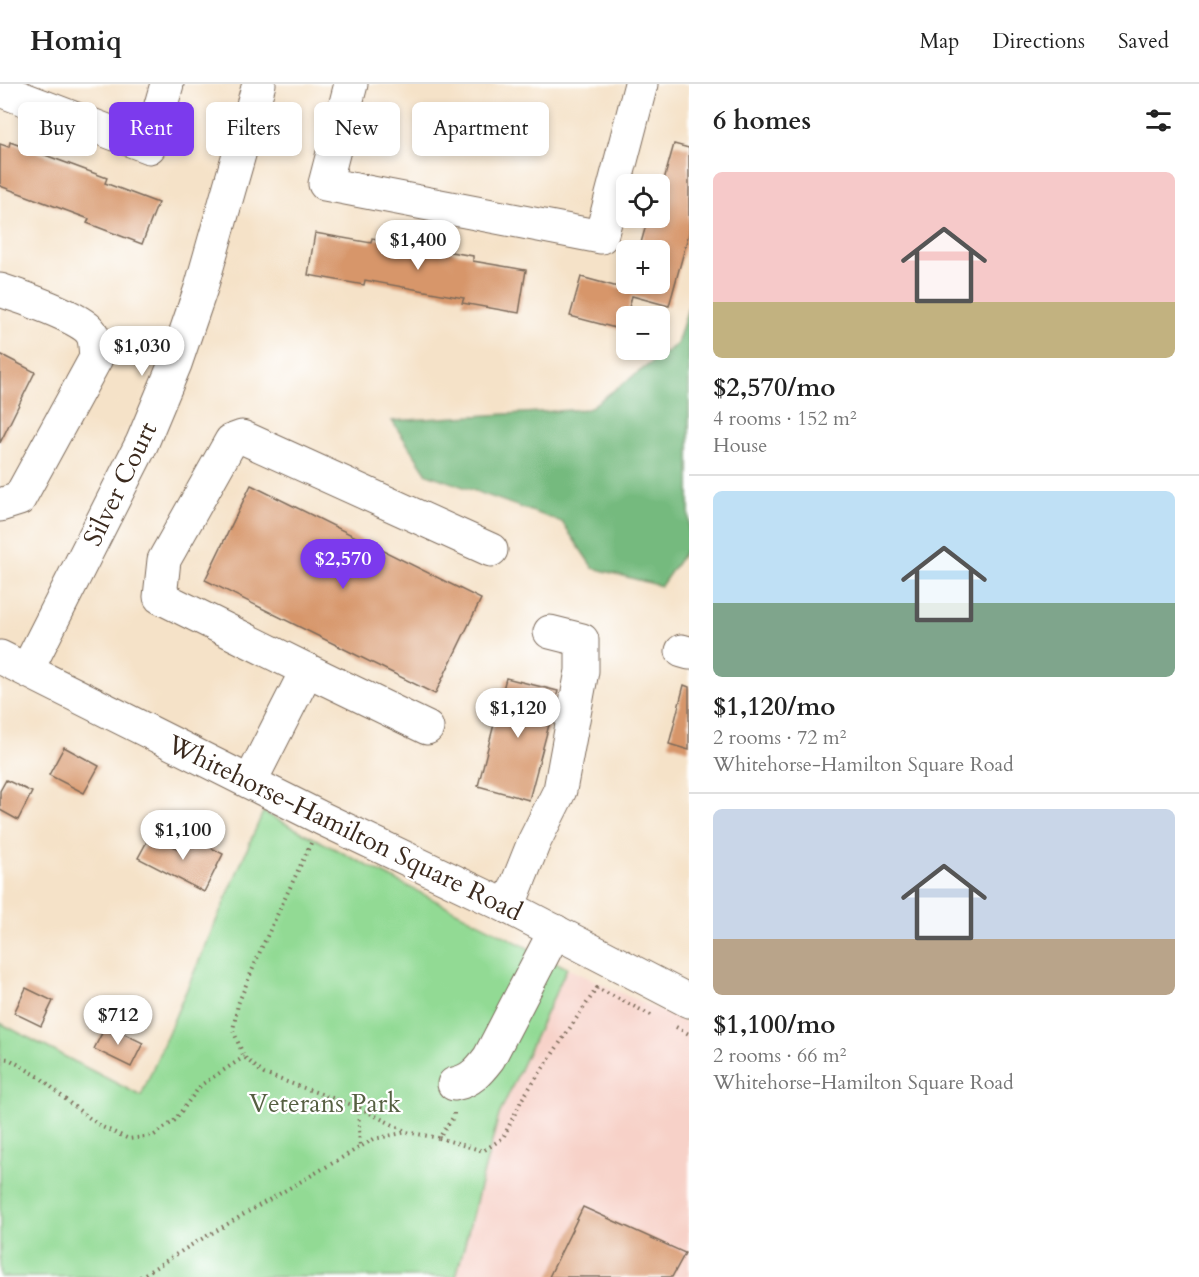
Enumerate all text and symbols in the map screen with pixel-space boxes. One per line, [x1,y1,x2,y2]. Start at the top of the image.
text: Homiq [30,22,122,60]
text: Map [919,27,959,56]
text: Directions [992,27,1085,56]
text: Saved [1118,27,1169,56]
chip: Buy [18,102,97,156]
chip: Rent [109,102,194,156]
chip: Filters [206,102,302,156]
chip: New [314,102,400,156]
chip: Apartment [412,102,549,156]
text: 6 homes [713,103,811,138]
icon: filters [1142,104,1175,137]
map controls [616,174,670,360]
button: locate [616,174,670,228]
icon: home [890,211,998,319]
pin: $1,400 [369,220,467,271]
text: $1,400 [389,226,447,253]
button: + [616,240,670,294]
button: − [616,306,670,360]
pin: $1,030 [93,326,191,377]
text: $1,030 [113,332,171,359]
text: $2,570/mo [713,370,836,405]
text: 4 rooms · 152 m² [713,405,857,432]
street label: Silver Court [75,416,165,552]
text: House [713,432,767,459]
icon: home [890,530,998,638]
pin: $2,570 [294,539,392,590]
text: $2,570 [314,545,372,572]
pin: $1,120 [469,688,567,739]
text: $1,120/mo [713,689,836,724]
text: $1,120 [489,694,547,721]
text: 2 rooms · 72 m² [713,724,846,751]
street label: Whitehorse-Hamilton Square Road [161,726,529,929]
text: Whitehorse-Hamilton Square Road [713,751,1014,778]
pin: $1,100 [134,810,232,861]
text: $1,100 [154,816,212,843]
icon: home [890,848,998,956]
pin: $712 [82,995,154,1046]
text: $712 [98,1001,138,1028]
text: $1,100/mo [713,1007,836,1042]
text: 2 rooms · 66 m² [713,1042,846,1069]
text: Whitehorse-Hamilton Square Road [713,1069,1014,1096]
park label: Veterans Park [249,1086,401,1121]

